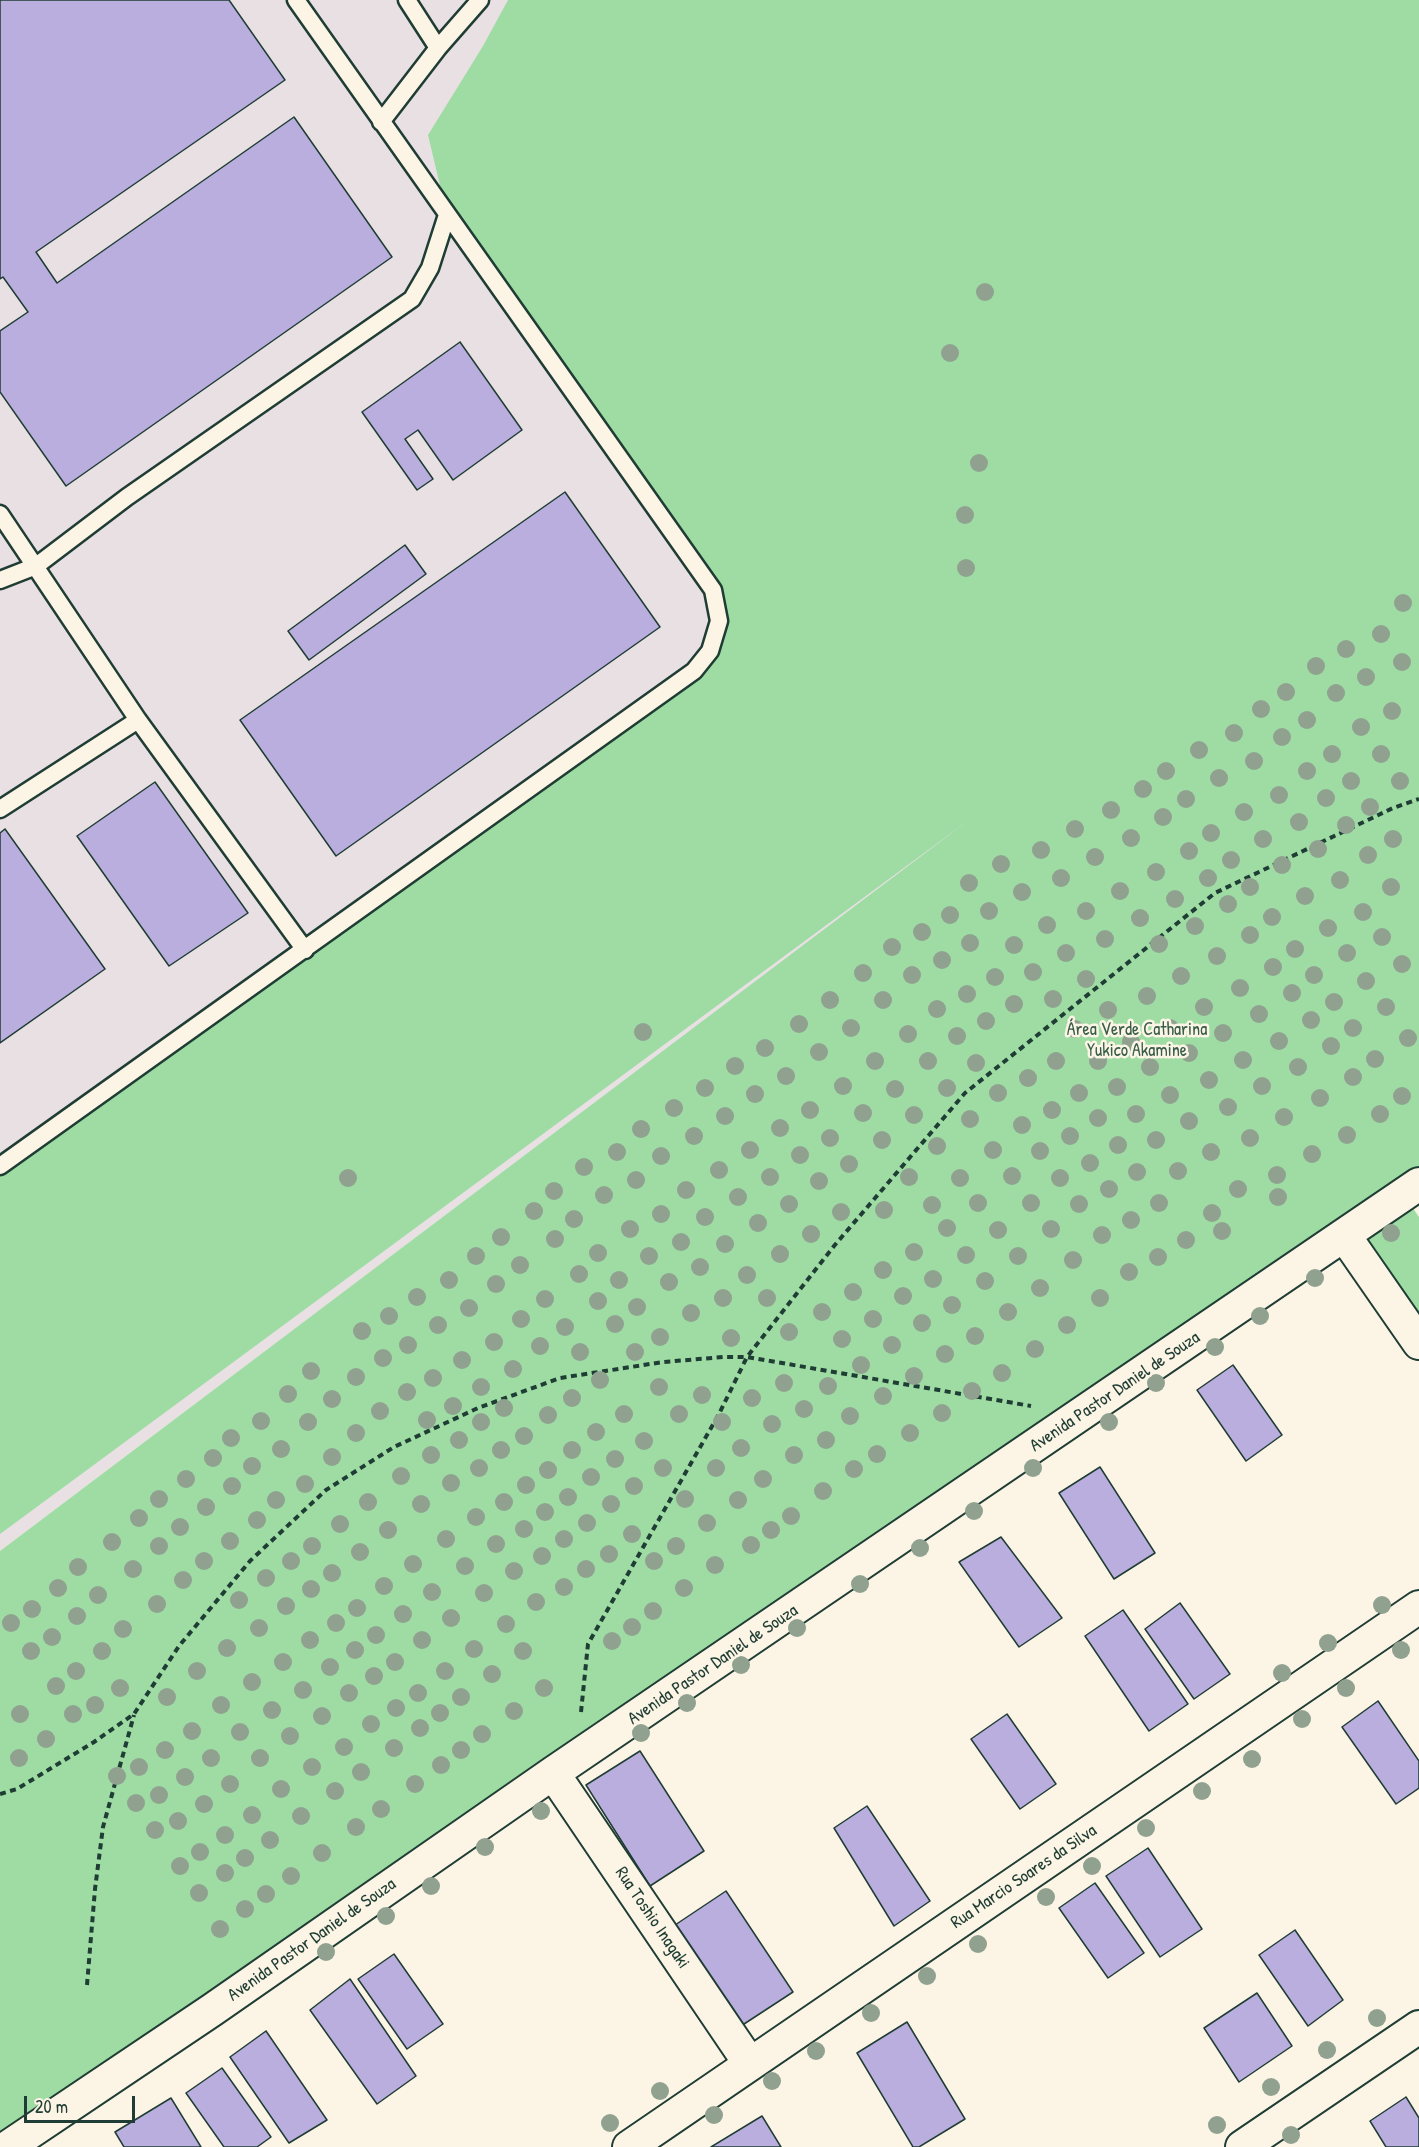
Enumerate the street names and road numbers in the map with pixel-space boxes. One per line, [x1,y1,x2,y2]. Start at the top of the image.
street label: Avenida Pastor Daniel de Souza [1026,1327,1204,1457]
street label: Avenida Pastor Daniel de Souza [624,1600,802,1730]
street label: Rua Marcio Soares da Silva [947,1820,1101,1934]
street label: Rua Toshio Inagaki [610,1863,694,1973]
street label: Avenida Pastor Daniel de Souza [224,1874,400,2006]

